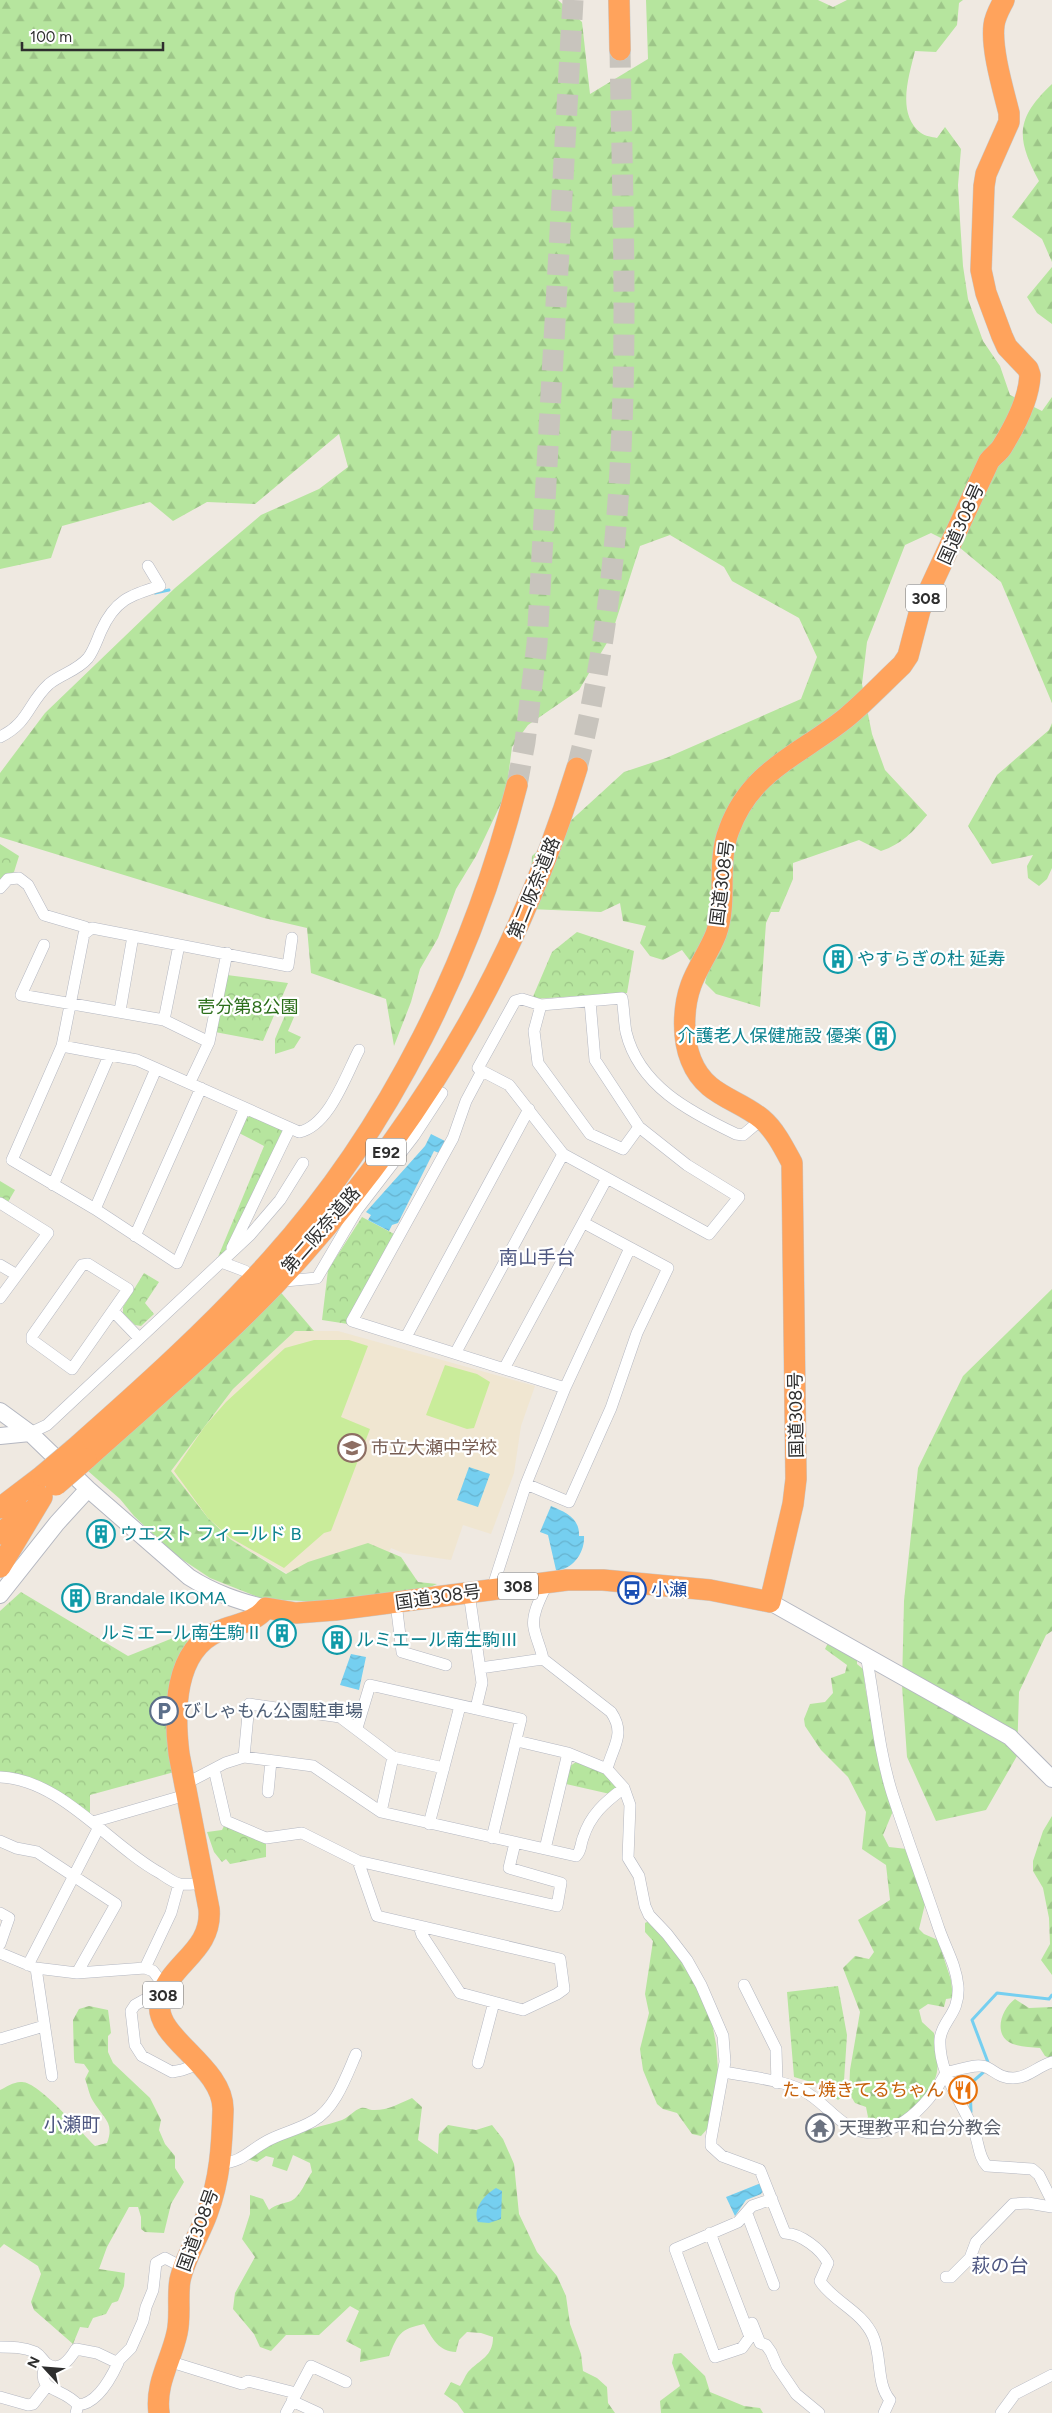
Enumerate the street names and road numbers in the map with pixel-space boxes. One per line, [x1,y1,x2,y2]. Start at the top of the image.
street label: 国道308号 [933,480,989,568]
road number: 308 [906,584,946,612]
street label: 第二阪奈道路 [504,834,564,942]
street label: 国道308号 [706,839,738,927]
road number: E92 [366,1138,406,1166]
street label: 第二阪奈道路 [277,1182,365,1278]
street label: 国道308号 [784,1372,808,1458]
road number: 308 [498,1572,538,1600]
street label: 国道308号 [394,1580,482,1614]
road number: 308 [143,1982,183,2008]
street label: 国道308号 [173,2186,223,2274]

